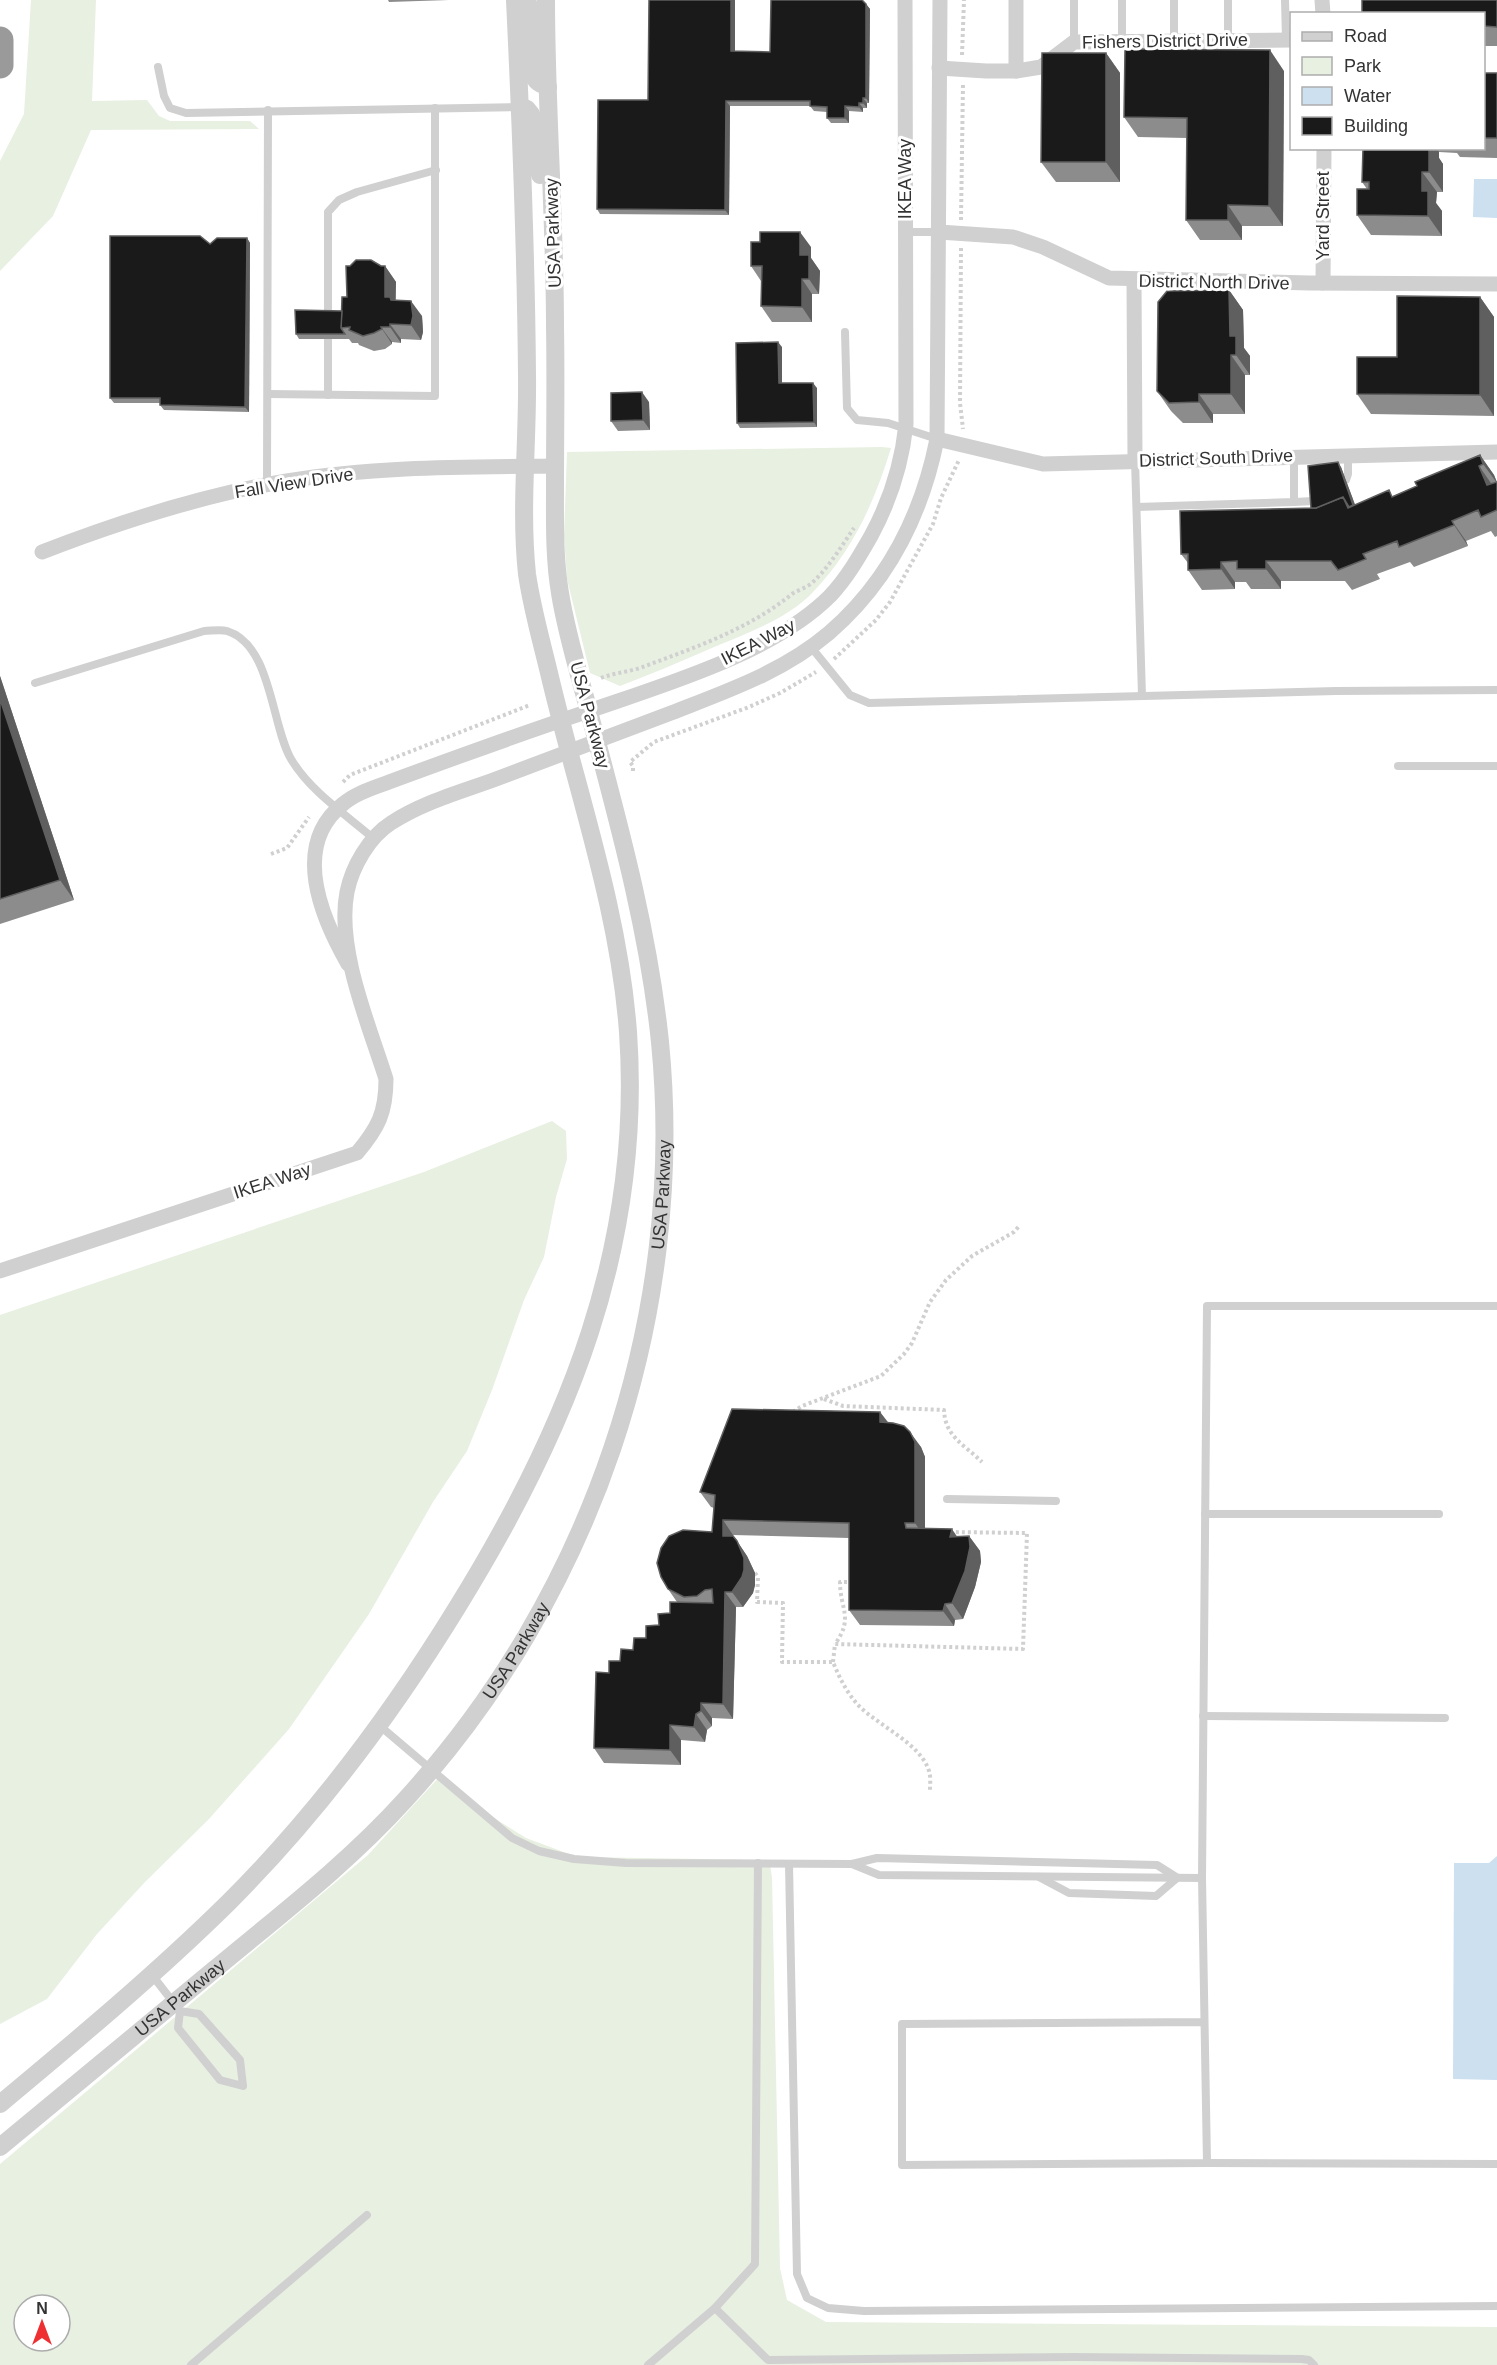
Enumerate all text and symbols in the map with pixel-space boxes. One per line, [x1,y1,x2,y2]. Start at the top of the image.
legend [1290,12,1485,150]
text: Road [1344,26,1387,46]
street label: Fishers District Drive [1082,30,1248,52]
text: Park [1344,56,1382,76]
text: Water [1344,86,1391,106]
text: Building [1344,116,1408,136]
street label: IKEA Way [895,139,915,219]
street label: Yard Street [1313,171,1333,261]
street label: USA Parkway [541,178,565,288]
street label: District North Drive [1138,271,1290,293]
street label: District South Drive [1139,445,1293,471]
street label: Fall View Drive [233,464,355,502]
street label: IKEA Way [718,615,798,669]
street label: USA Parkway [566,659,614,771]
street label: USA Parkway [648,1140,674,1251]
street label: IKEA Way [231,1159,313,1203]
street label: USA Parkway [479,1599,553,1703]
street label: USA Parkway [131,1955,229,2041]
north arrow [12,2293,72,2353]
text: N [36,2300,48,2317]

